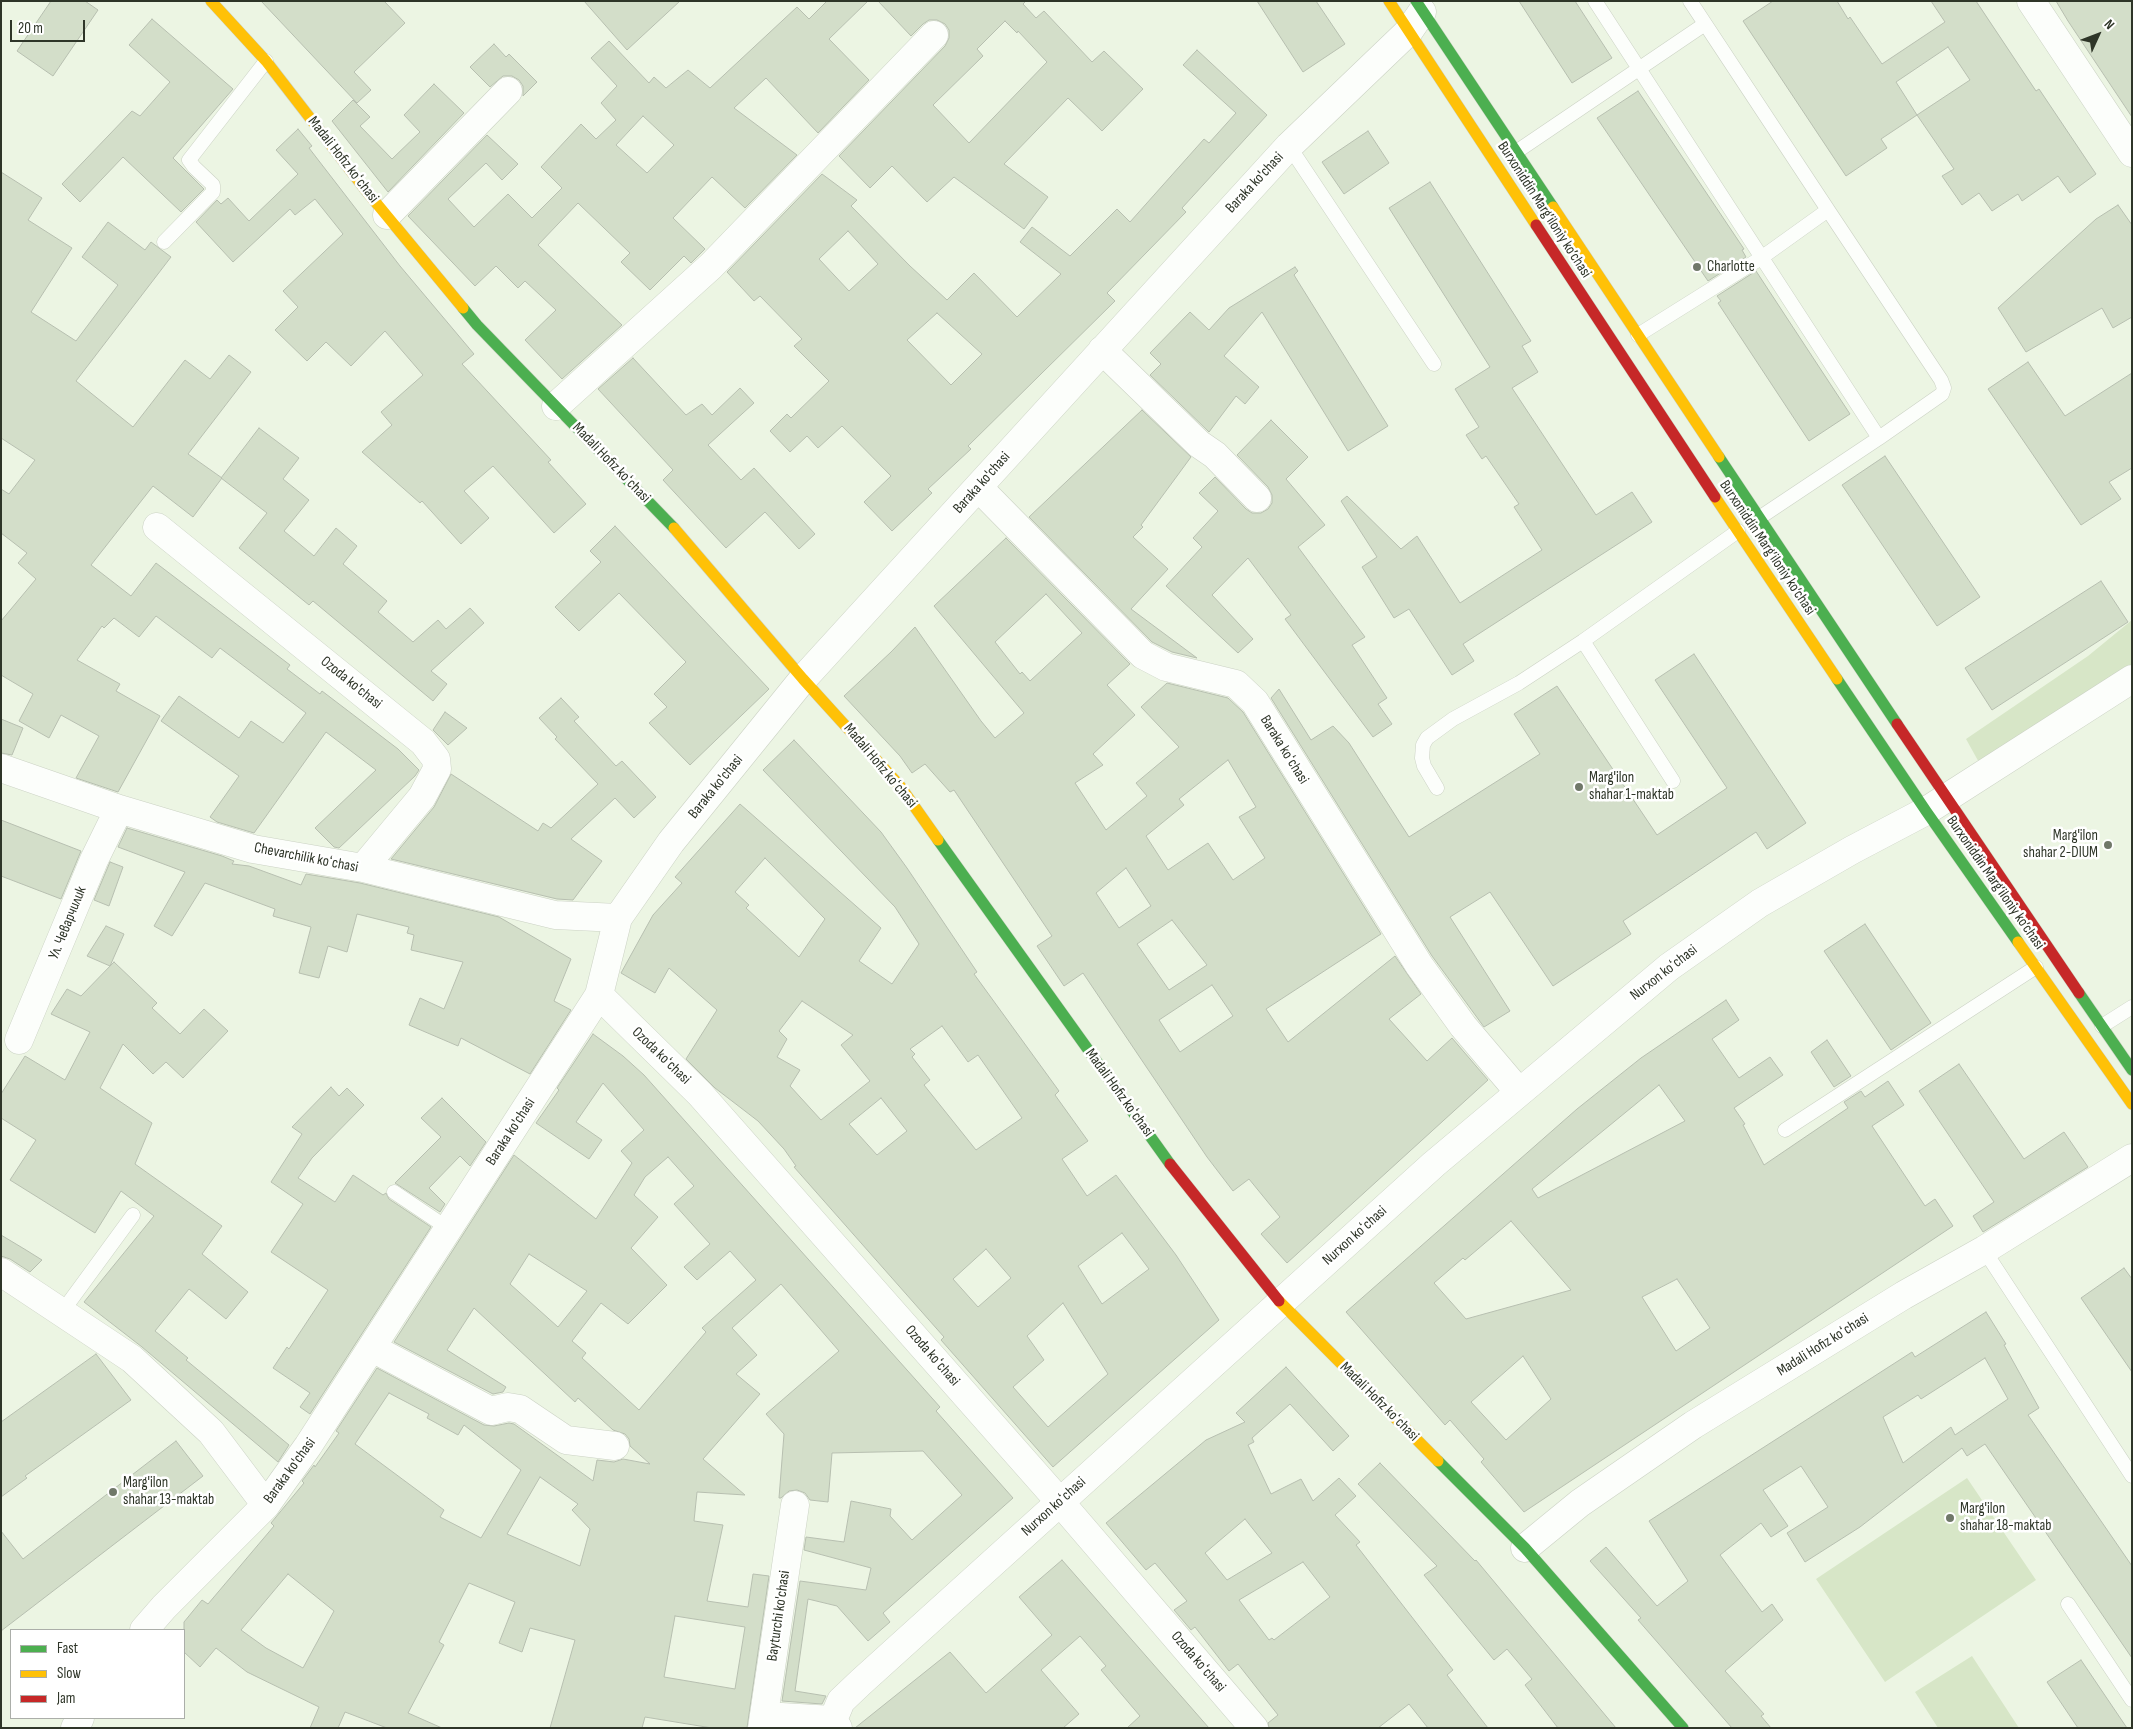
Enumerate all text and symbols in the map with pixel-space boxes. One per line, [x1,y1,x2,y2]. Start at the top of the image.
scale bar [12,10,88,42]
north arrow [2073,10,2123,60]
text: N [2101,16,2118,33]
text: 20 m [18,19,43,38]
street label: Madali Hofiz koʻchasi [304,113,382,207]
street label: Burxoniddin Marg’iloniy ko’chasi [1493,138,1595,282]
street label: Baraka ko'chasi [1222,149,1288,217]
place label: Charlotte [1707,258,1755,276]
marker: Charlotte [1691,261,1703,273]
street label: Madali Hofiz koʻchasi [568,419,654,507]
street label: Baraka ko'chasi [950,448,1014,518]
street label: Burxoniddin Marg’iloniy ko’chasi [1715,477,1819,619]
street label: Ozoda ko'chasi [317,653,385,713]
street label: Baraka koʻchasi [1256,712,1312,788]
street label: Madali Hofiz koʻchasi [840,720,920,812]
street label: Baraka ko'chasi [685,752,747,822]
place label: Marg'ilon shahar 1-maktab [1589,769,1674,804]
marker: Marg'ilon shahar 1-maktab [1573,781,1585,793]
street label: Burxoniddin Marg’iloniy ko’chasi [1942,813,2048,953]
place label: Marg'ilon shahar 2-DIUM [2023,827,2098,862]
street label: Chevarchilik koʻchasi [252,839,360,877]
marker: Marg'ilon shahar 2-DIUM [2102,839,2114,851]
street label: Ул. Чеварчилик [45,884,91,962]
street label: Nurxon koʻchasi [1627,941,1701,1005]
street label: Ozoda koʻchasi [628,1024,694,1088]
street label: Madali Hofiz koʻchasi [1081,1045,1157,1141]
street label: Baraka ko'chasi [483,1095,539,1169]
street label: Nurxon koʻchasi [1319,1203,1391,1269]
street label: Madali Hofiz koʻchasi [1774,1310,1872,1380]
street label: Ozoda koʻchasi [901,1322,963,1390]
street label: Madali Hofiz koʻchasi [1336,1359,1422,1445]
street label: Baraka ko'chasi [260,1435,320,1507]
place label: Marg'ilon shahar 13-maktab [123,1474,214,1509]
street label: Nurxon koʻchasi [1018,1474,1090,1540]
marker: Marg'ilon shahar 13-maktab [107,1486,119,1498]
place label: Marg'ilon shahar 18-maktab [1960,1500,2051,1535]
marker: Marg'ilon shahar 18-maktab [1944,1512,1956,1524]
street label: Bayturchi ko'chasi [764,1570,794,1662]
street label: Ozoda koʻchasi [1167,1628,1229,1696]
legend [10,1629,185,1719]
text: Fast [57,1639,78,1658]
text: Slow [57,1664,81,1683]
text: Jam [57,1689,75,1708]

